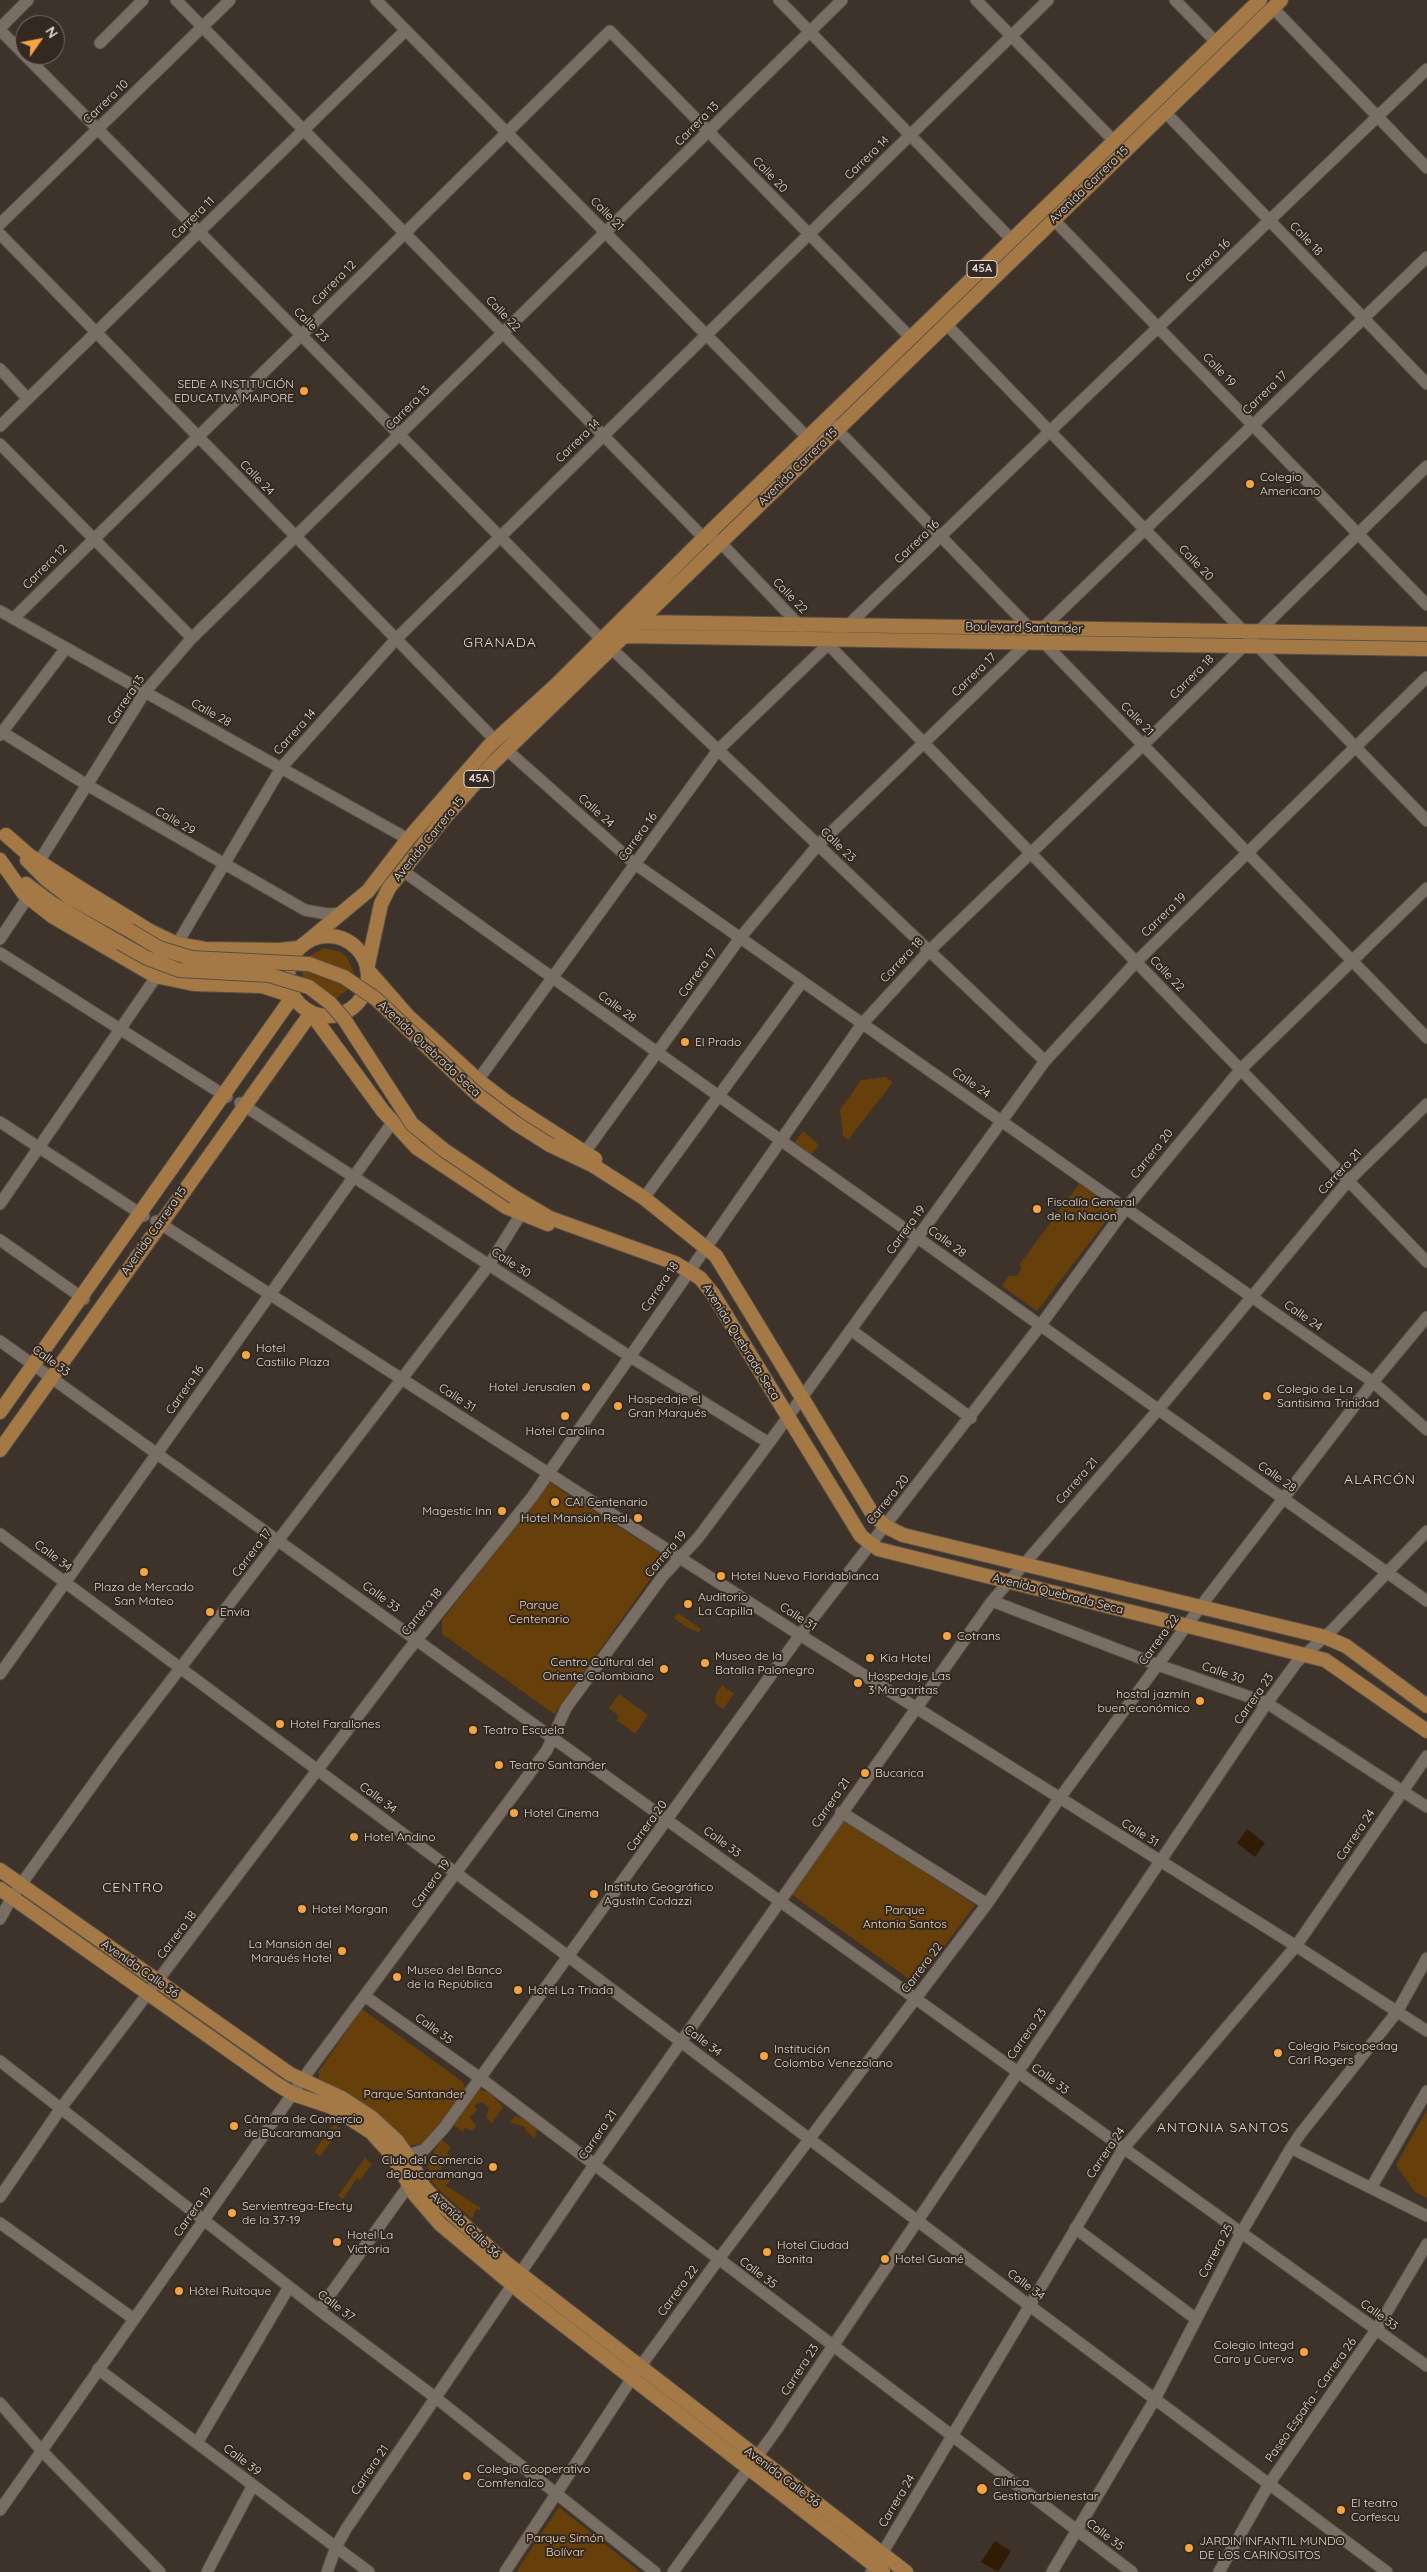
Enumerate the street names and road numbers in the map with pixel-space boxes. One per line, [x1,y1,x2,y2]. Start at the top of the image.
street label: Carrera 10 [80,77,132,127]
street label: Carrera 13 [672,99,722,149]
street label: Carrera 14 [842,133,892,183]
street label: Avenida Carrera 15 [1046,143,1132,227]
street label: Calle 20 [749,154,791,196]
street label: Carrera 11 [168,194,218,242]
street label: Calle 21 [587,194,627,234]
street label: Calle 18 [1286,219,1326,259]
street label: Carrera 16 [1183,236,1233,286]
street label: Carrera 12 [309,258,359,308]
road number: 45A [967,260,997,278]
street label: Calle 22 [483,293,523,335]
street label: Calle 23 [291,305,331,345]
street label: Calle 19 [1199,350,1239,390]
street label: Carrera 17 [1240,368,1290,418]
street label: Carrera 13 [383,383,433,433]
street label: Carrera 14 [553,416,603,466]
street label: Avenida Carrera 15 [755,425,841,509]
street label: Calle 24 [237,457,277,499]
street label: Carrera 16 [892,517,942,567]
street label: Carrera 12 [20,542,70,592]
street label: Calle 20 [1175,542,1217,584]
street label: Calle 22 [770,575,810,617]
street label: Boulevard Santander [965,620,1083,636]
street label: Carrera 17 [949,650,999,700]
street label: Carrera 18 [1167,652,1217,702]
street label: Carrera 13 [104,673,148,727]
street label: Calle 28 [188,696,234,730]
street label: Calle 21 [1117,699,1157,739]
street label: Carrera 14 [271,706,319,758]
road number: 45A [464,771,494,788]
street label: Calle 24 [575,791,617,831]
street label: Avenida Carrera 15 [390,794,468,884]
street label: Calle 29 [152,804,198,838]
street label: Carrera 16 [615,810,661,864]
street label: Calle 23 [817,825,859,865]
street label: Carrera 19 [1138,890,1190,940]
street label: Carrera 18 [877,934,927,986]
street label: Carrera 17 [676,946,720,1000]
street label: Calle 22 [1147,953,1187,995]
street label: Calle 28 [595,988,639,1026]
street label: Avenida Quebrada Seca [375,998,483,1100]
street label: Calle 24 [949,1065,993,1101]
street label: Carrera 20 [1128,1126,1176,1182]
street label: Carrera 21 [1315,1146,1365,1198]
street label: Avenida Carrera 15 [118,1184,190,1278]
street label: Carrera 19 [883,1203,929,1257]
street label: Calle 28 [925,1223,969,1261]
street label: Calle 30 [489,1245,533,1281]
street label: Carrera 18 [638,1259,682,1315]
street label: Avenida Quebrada Seca [699,1281,783,1403]
street label: Calle 24 [1281,1298,1325,1334]
street label: Calle 33 [29,1342,73,1380]
street label: Carrera 16 [163,1363,207,1417]
street label: Calle 31 [436,1381,478,1415]
street label: Carrera 21 [1053,1455,1101,1507]
street label: Calle 28 [1255,1459,1299,1495]
street label: Carrera 20 [864,1472,912,1528]
street label: Carrera 17 [229,1526,275,1580]
street label: Carrera 19 [642,1528,690,1580]
street label: Calle 34 [31,1537,75,1575]
street label: Avenida Quebrada Seca [991,1571,1125,1617]
street label: Calle 33 [359,1578,403,1616]
street label: Carrera 18 [399,1585,445,1639]
street label: Calle 31 [777,1600,819,1634]
street label: Carrera 22 [1136,1612,1182,1668]
street label: Calle 30 [1200,1659,1246,1687]
street label: Carrera 23 [1231,1671,1277,1727]
street label: Carrera 21 [809,1776,853,1830]
street label: Calle 34 [356,1779,400,1817]
street label: Carrera 20 [624,1798,670,1854]
street label: Carrera 24 [1334,1807,1378,1863]
street label: Calle 31 [1119,1816,1161,1850]
street label: Calle 33 [700,1823,744,1861]
street label: Carrera 19 [408,1857,454,1911]
street label: Carrera 18 [154,1908,200,1962]
street label: Avenida Calle 36 [99,1937,181,2001]
street label: Carrera 22 [898,1940,946,1996]
street label: Carrera 23 [1004,2006,1050,2062]
street label: Calle 35 [412,2010,456,2048]
street label: Calle 34 [681,2022,725,2060]
street label: Calle 33 [1028,2060,1072,2098]
street label: Carrera 21 [576,2108,620,2162]
street label: Carrera 24 [1084,2125,1128,2181]
street label: Carrera 19 [171,2185,215,2239]
street label: Avenida Calle 36 [427,2189,503,2261]
street label: Carrera 25 [1196,2222,1236,2280]
street label: Calle 35 [736,2254,780,2292]
street label: Carrera 22 [655,2263,701,2319]
street label: Calle 34 [1004,2266,1048,2304]
street label: Calle 37 [314,2287,358,2325]
street label: Calle 33 [1357,2296,1401,2334]
street label: Paseo España - Carrera 26 [1262,2335,1360,2465]
street label: Carrera 23 [778,2341,822,2399]
street label: Calle 39 [220,2441,264,2479]
street label: Carrera 21 [348,2442,392,2498]
street label: Avenida Calle 36 [741,2444,823,2510]
street label: Carrera 24 [876,2472,918,2530]
street label: Calle 35 [1083,2516,1127,2554]

